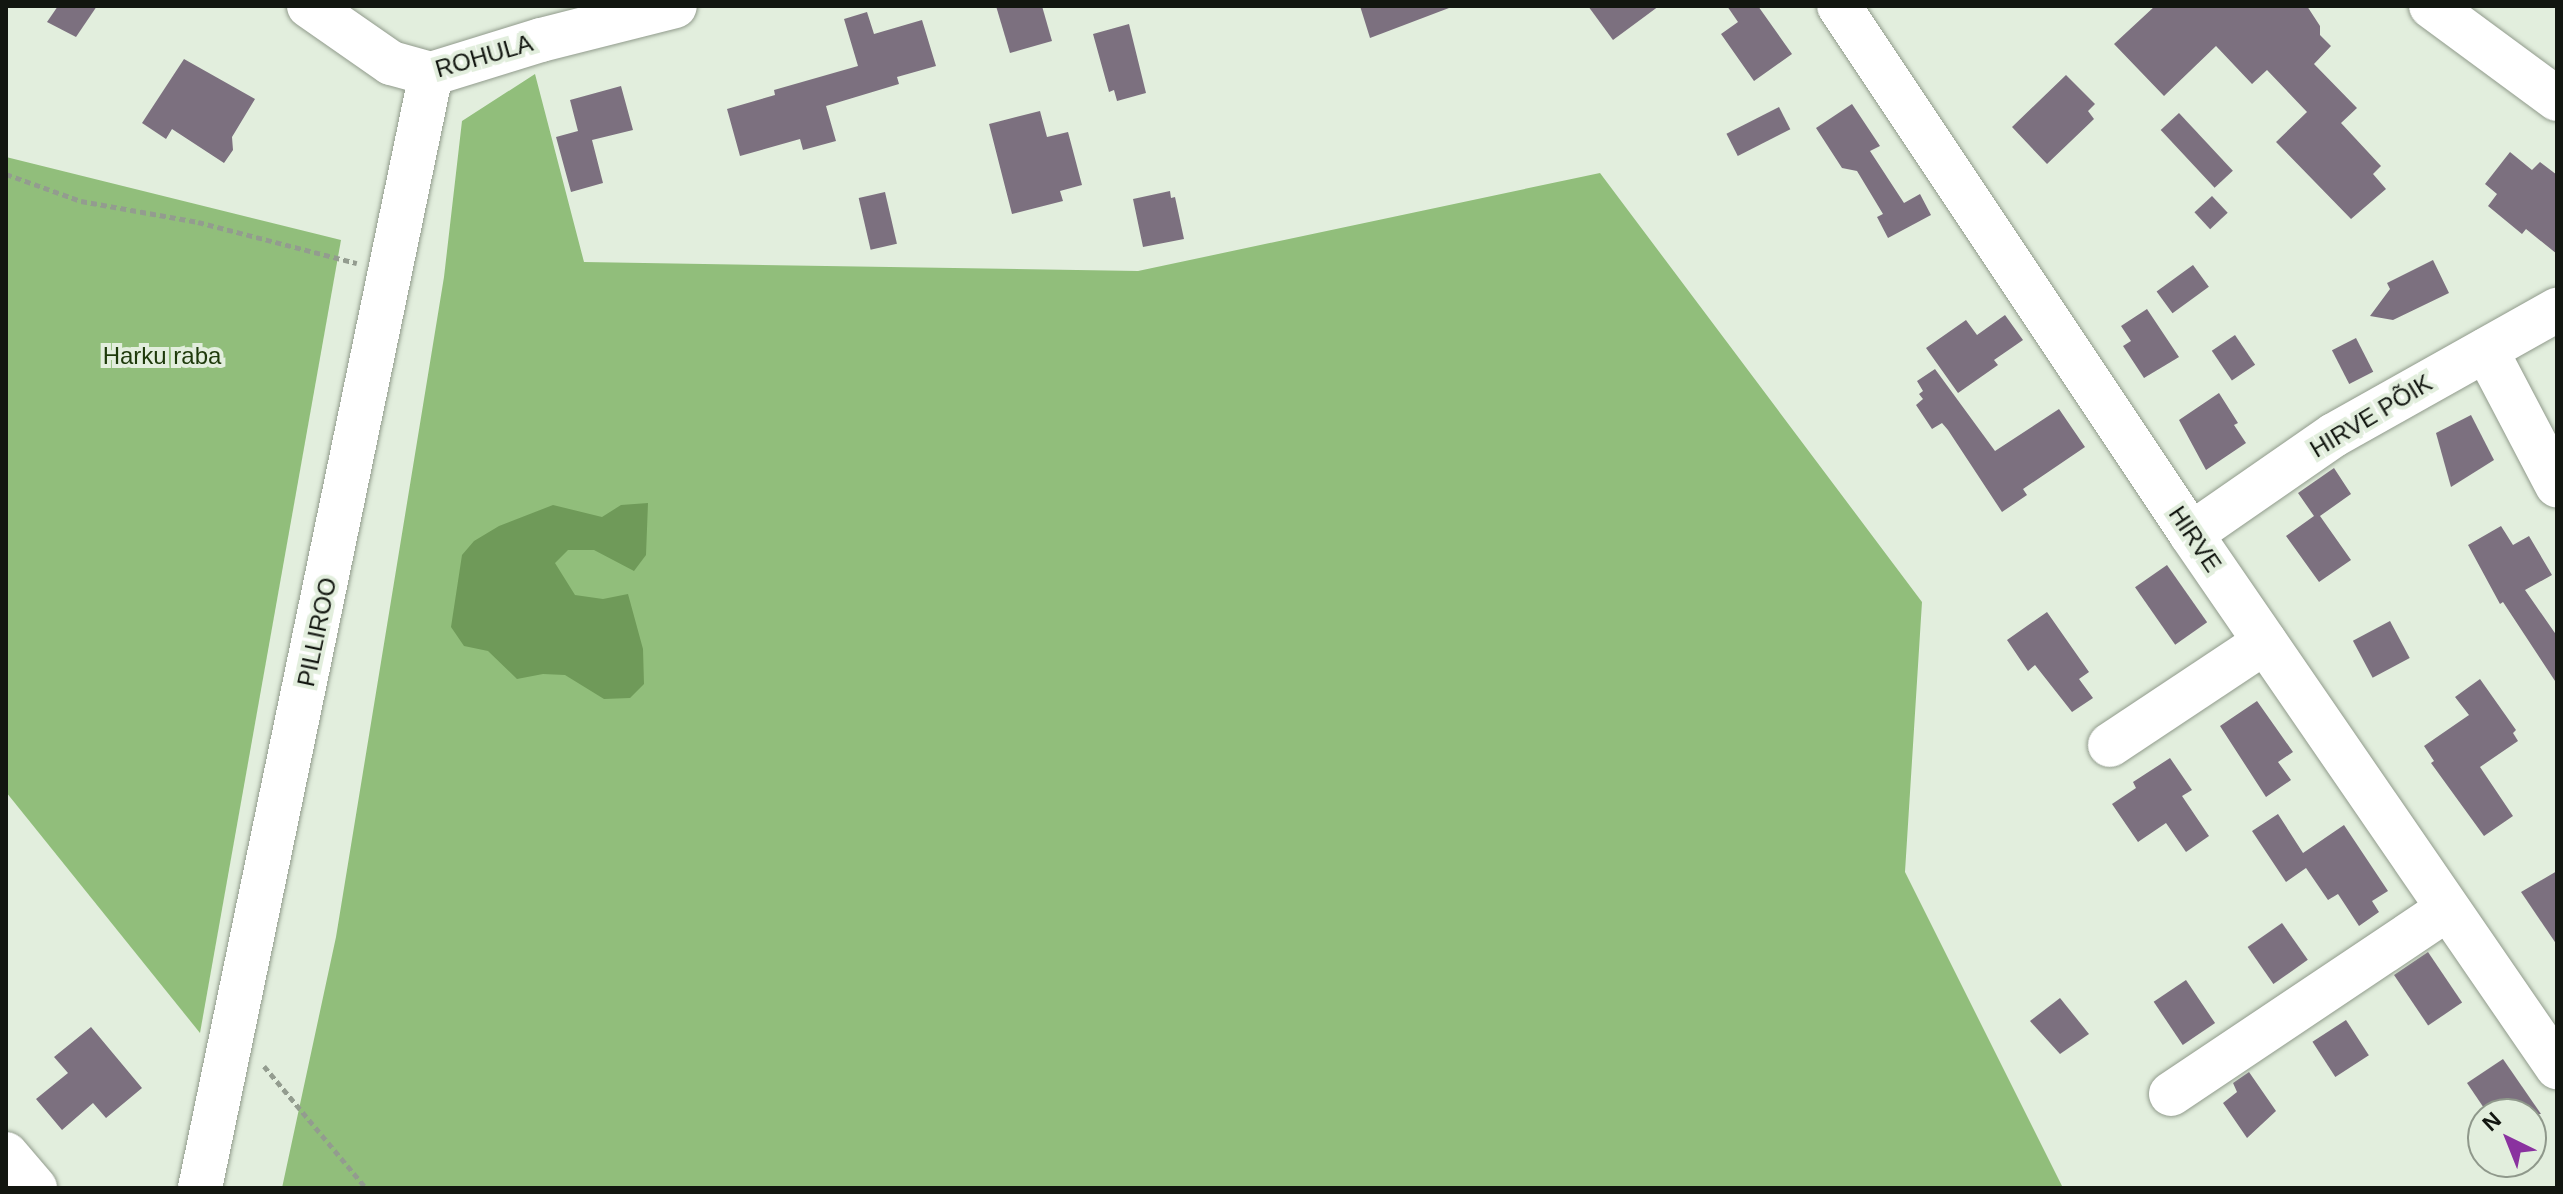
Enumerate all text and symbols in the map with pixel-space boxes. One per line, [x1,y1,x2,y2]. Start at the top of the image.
street label: ROHULA [432,28,536,84]
park label: Harku raba [103,342,221,370]
street label: HIRVE PÕIK [2305,368,2437,464]
street label: HIRVE [2163,501,2227,577]
street label: PILLIROO [291,575,343,689]
north arrow [2467,1098,2547,1178]
text: N [2477,1107,2506,1136]

